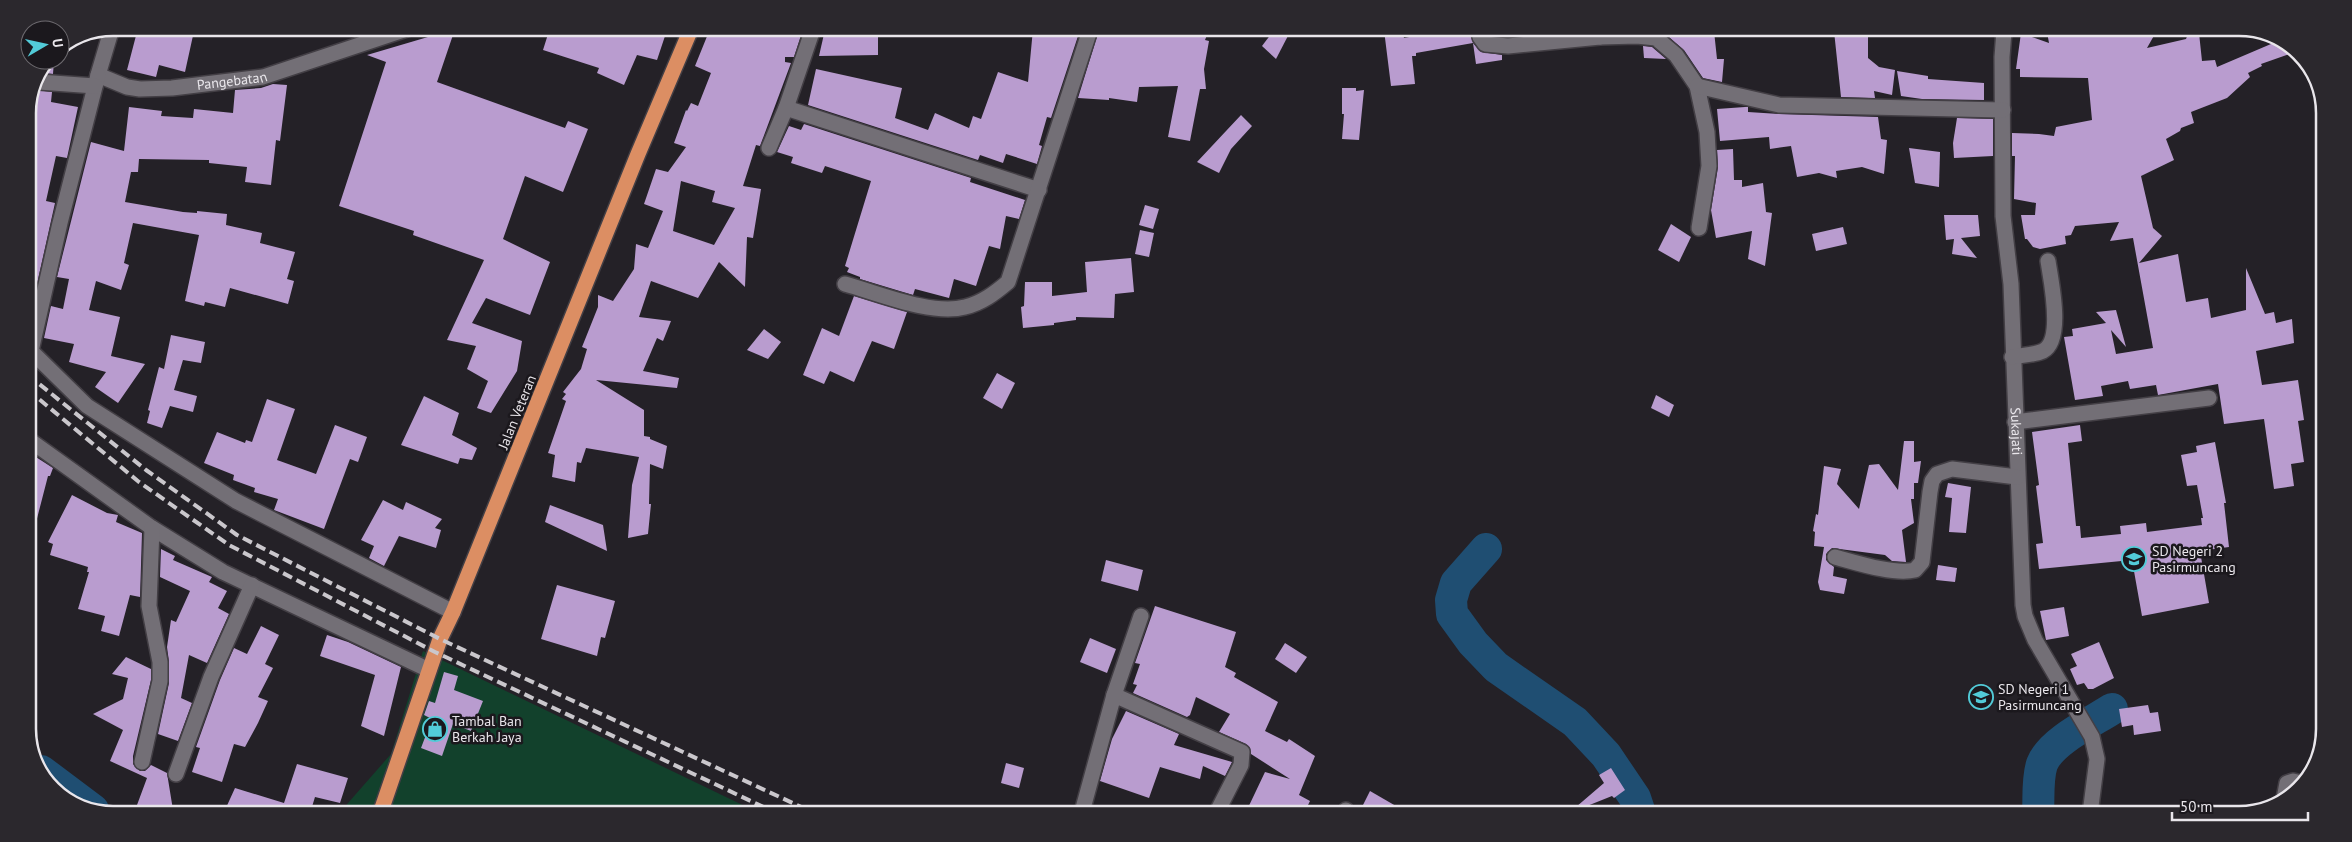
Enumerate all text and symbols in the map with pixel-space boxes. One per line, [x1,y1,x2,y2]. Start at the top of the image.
north arrow [20,20,70,70]
text: U [48,37,67,49]
street label: Pangebatan [196,67,270,94]
street label: Jalan Veteran [494,372,540,453]
street label: Sukajati [2007,407,2026,456]
place label: SD Negeri 2 Pasirmuncang [2152,542,2236,576]
school or university icon: SD Negeri 2 Pasirmuncang [2121,546,2147,572]
place label: SD Negeri 1 Pasirmuncang [1998,680,2082,714]
school or university icon: SD Negeri 1 Pasirmuncang [1968,684,1994,710]
place label: Tambal Ban Berkah Jaya [452,712,522,746]
shop icon: Tambal Ban Berkah Jaya [422,716,448,742]
scale bar [2172,790,2308,822]
text: 50 m [2180,797,2213,816]

